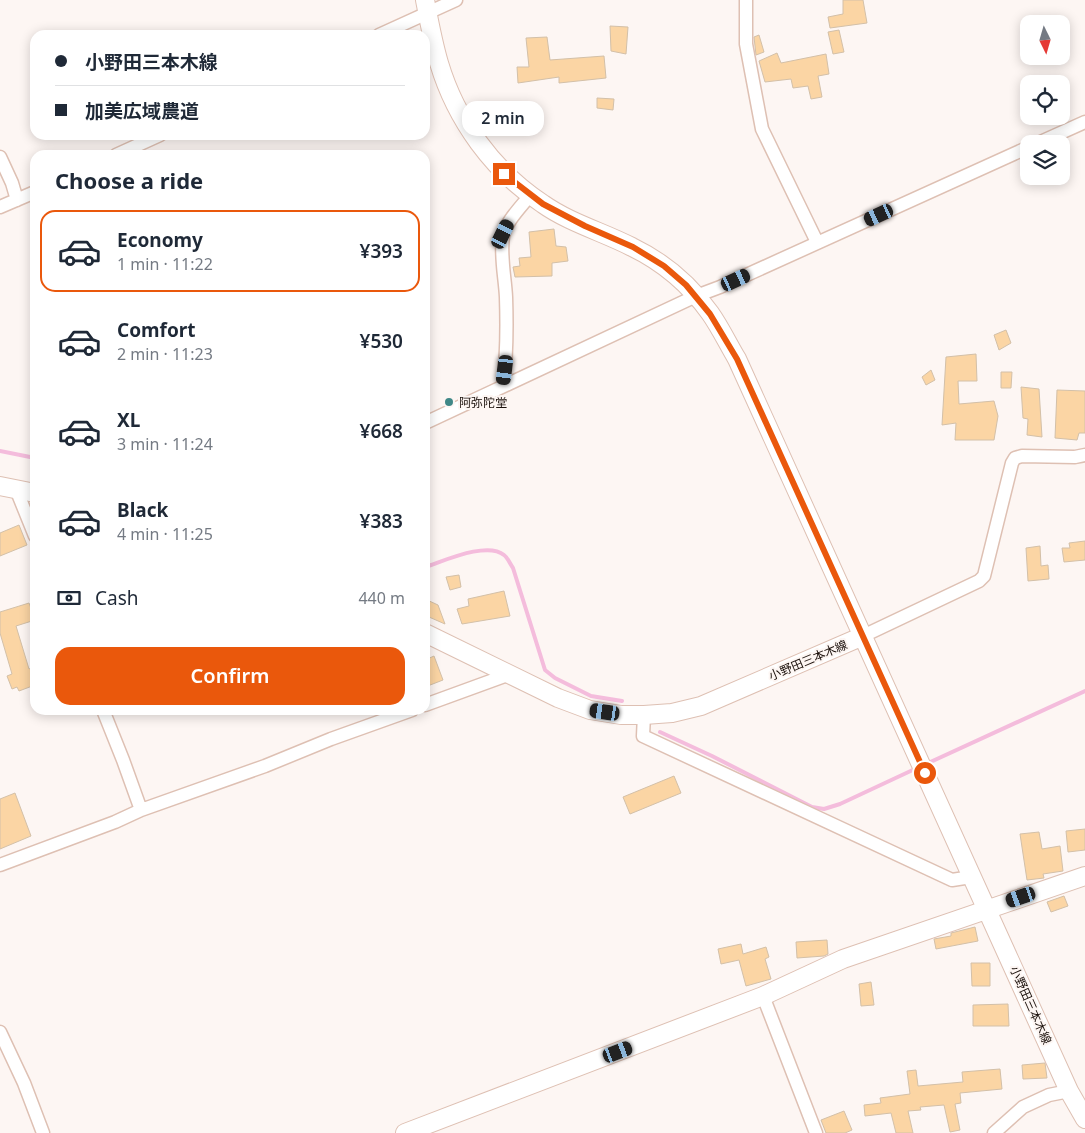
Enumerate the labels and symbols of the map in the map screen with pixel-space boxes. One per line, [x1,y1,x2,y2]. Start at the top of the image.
north arrow [1020,15,1070,65]
callout: 2 min [463,101,545,136]
route end [493,163,515,185]
car [862,202,895,228]
car [489,217,516,251]
car [719,267,752,293]
car [495,354,514,386]
place label: 阿弥陀堂 [459,394,507,411]
marker: 阿弥陀堂 [443,396,455,408]
street label: 小野田三本木線 [766,636,850,684]
car [589,702,620,722]
route start [914,762,936,784]
car [1004,885,1037,909]
street label: 小野田三本木線 [1006,963,1056,1047]
car [601,1040,634,1064]

